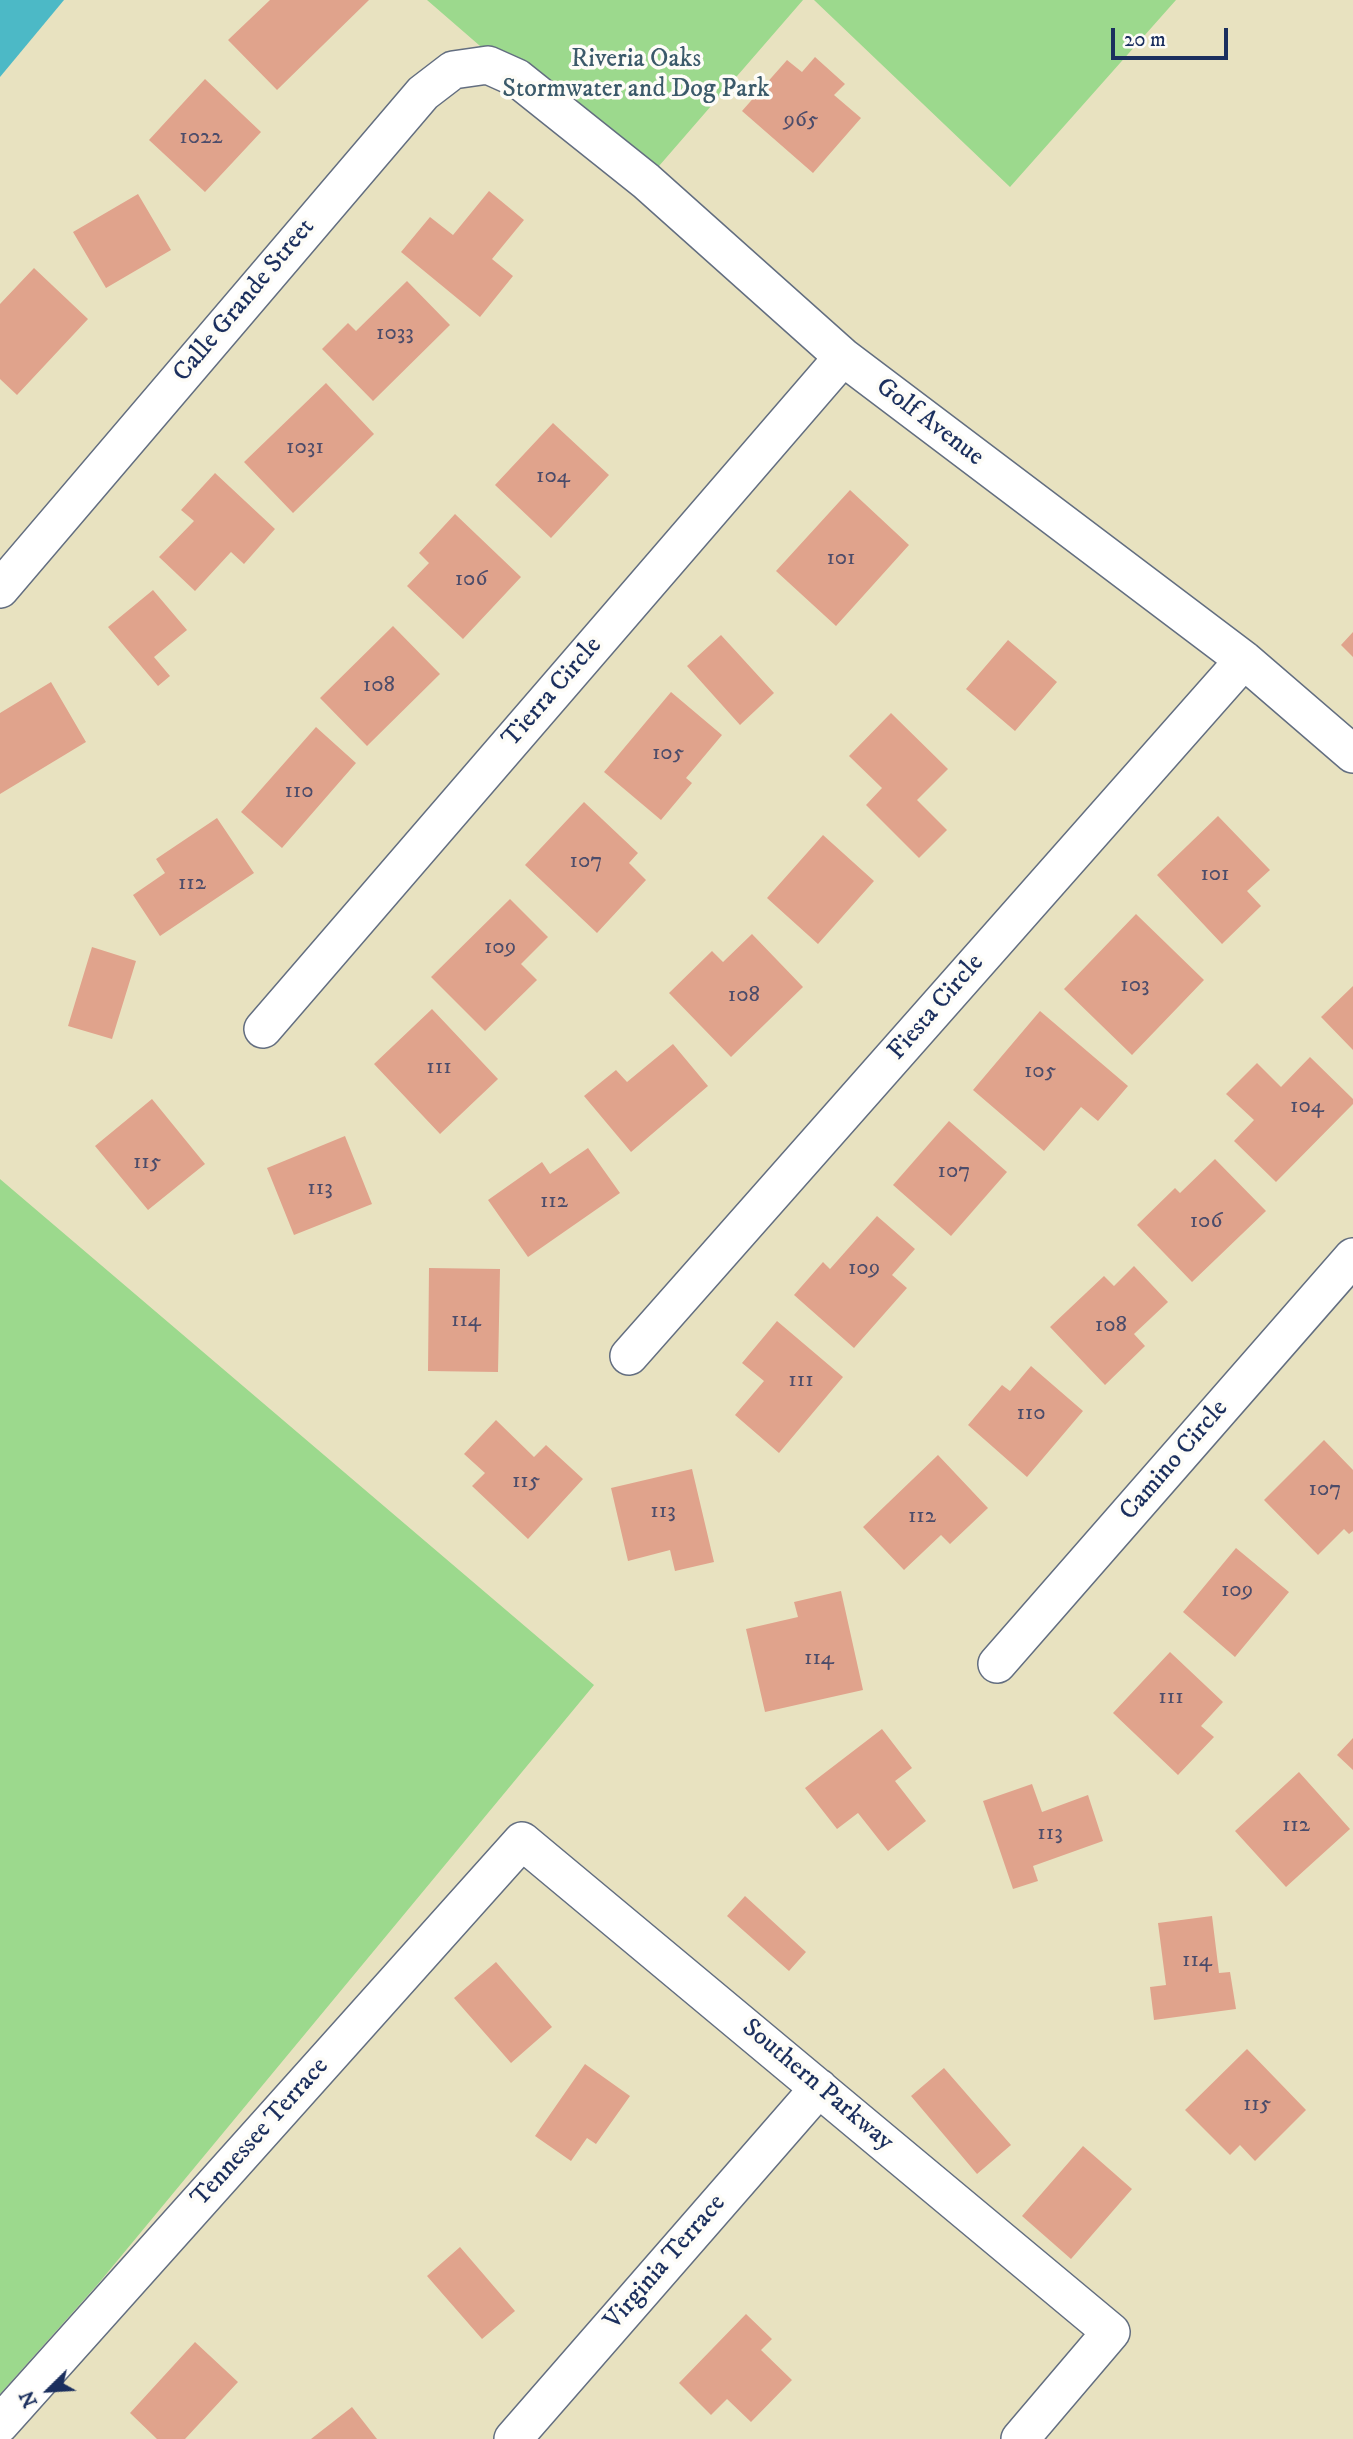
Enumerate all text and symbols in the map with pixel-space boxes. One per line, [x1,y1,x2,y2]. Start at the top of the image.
scale bar [1115,14,1232,58]
text: 20 m [1124,27,1166,53]
park label: Riveria Oaks Stormwater and Dog Park [502,45,770,106]
house number: 965 [784,107,818,135]
house number: 1022 [179,124,223,152]
street label: Calle Grande Street [168,213,322,389]
house number: 1033 [376,320,414,348]
street label: Golf Avenue [869,372,989,474]
house number: 1031 [286,434,324,462]
house number: 104 [536,463,570,491]
house number: 101 [826,545,856,573]
house number: 106 [455,566,487,594]
street label: Tierra Circle [497,631,609,755]
house number: 108 [363,672,395,700]
house number: 105 [652,740,684,768]
house number: 110 [284,778,314,806]
house number: 107 [570,848,602,876]
house number: 101 [1200,861,1230,889]
house number: 112 [178,870,206,898]
house number: 109 [484,934,516,962]
street label: Fiesta Circle [883,949,991,1067]
house number: 103 [1120,972,1150,1000]
house number: 108 [728,982,760,1010]
house number: 111 [426,1054,452,1082]
house number: 105 [1024,1058,1056,1086]
house number: 104 [1290,1093,1324,1121]
house number: 115 [133,1149,161,1177]
house number: 107 [938,1158,970,1186]
house number: 113 [307,1175,333,1203]
house number: 112 [540,1188,568,1216]
house number: 106 [1190,1208,1222,1236]
house number: 109 [848,1255,880,1283]
house number: 114 [451,1307,481,1335]
house number: 108 [1095,1312,1127,1340]
house number: 111 [788,1367,814,1395]
street label: Camino Circle [1114,1394,1236,1528]
house number: 110 [1016,1400,1046,1428]
house number: 115 [512,1468,540,1496]
house number: 107 [1309,1476,1341,1504]
house number: 113 [650,1498,676,1526]
house number: 112 [908,1503,936,1531]
house number: 109 [1221,1577,1253,1605]
house number: 114 [804,1645,834,1673]
house number: 111 [1158,1684,1184,1712]
house number: 112 [1282,1812,1310,1840]
house number: 113 [1037,1820,1063,1848]
house number: 114 [1182,1947,1212,1975]
street label: Southern Parkway [735,2013,899,2159]
street label: Tennessee Terrace [186,2052,336,2214]
house number: 115 [1243,2091,1271,2119]
street label: Virginia Terrace [599,2189,733,2337]
north arrow [14,2355,84,2425]
text: N [16,2387,43,2411]

